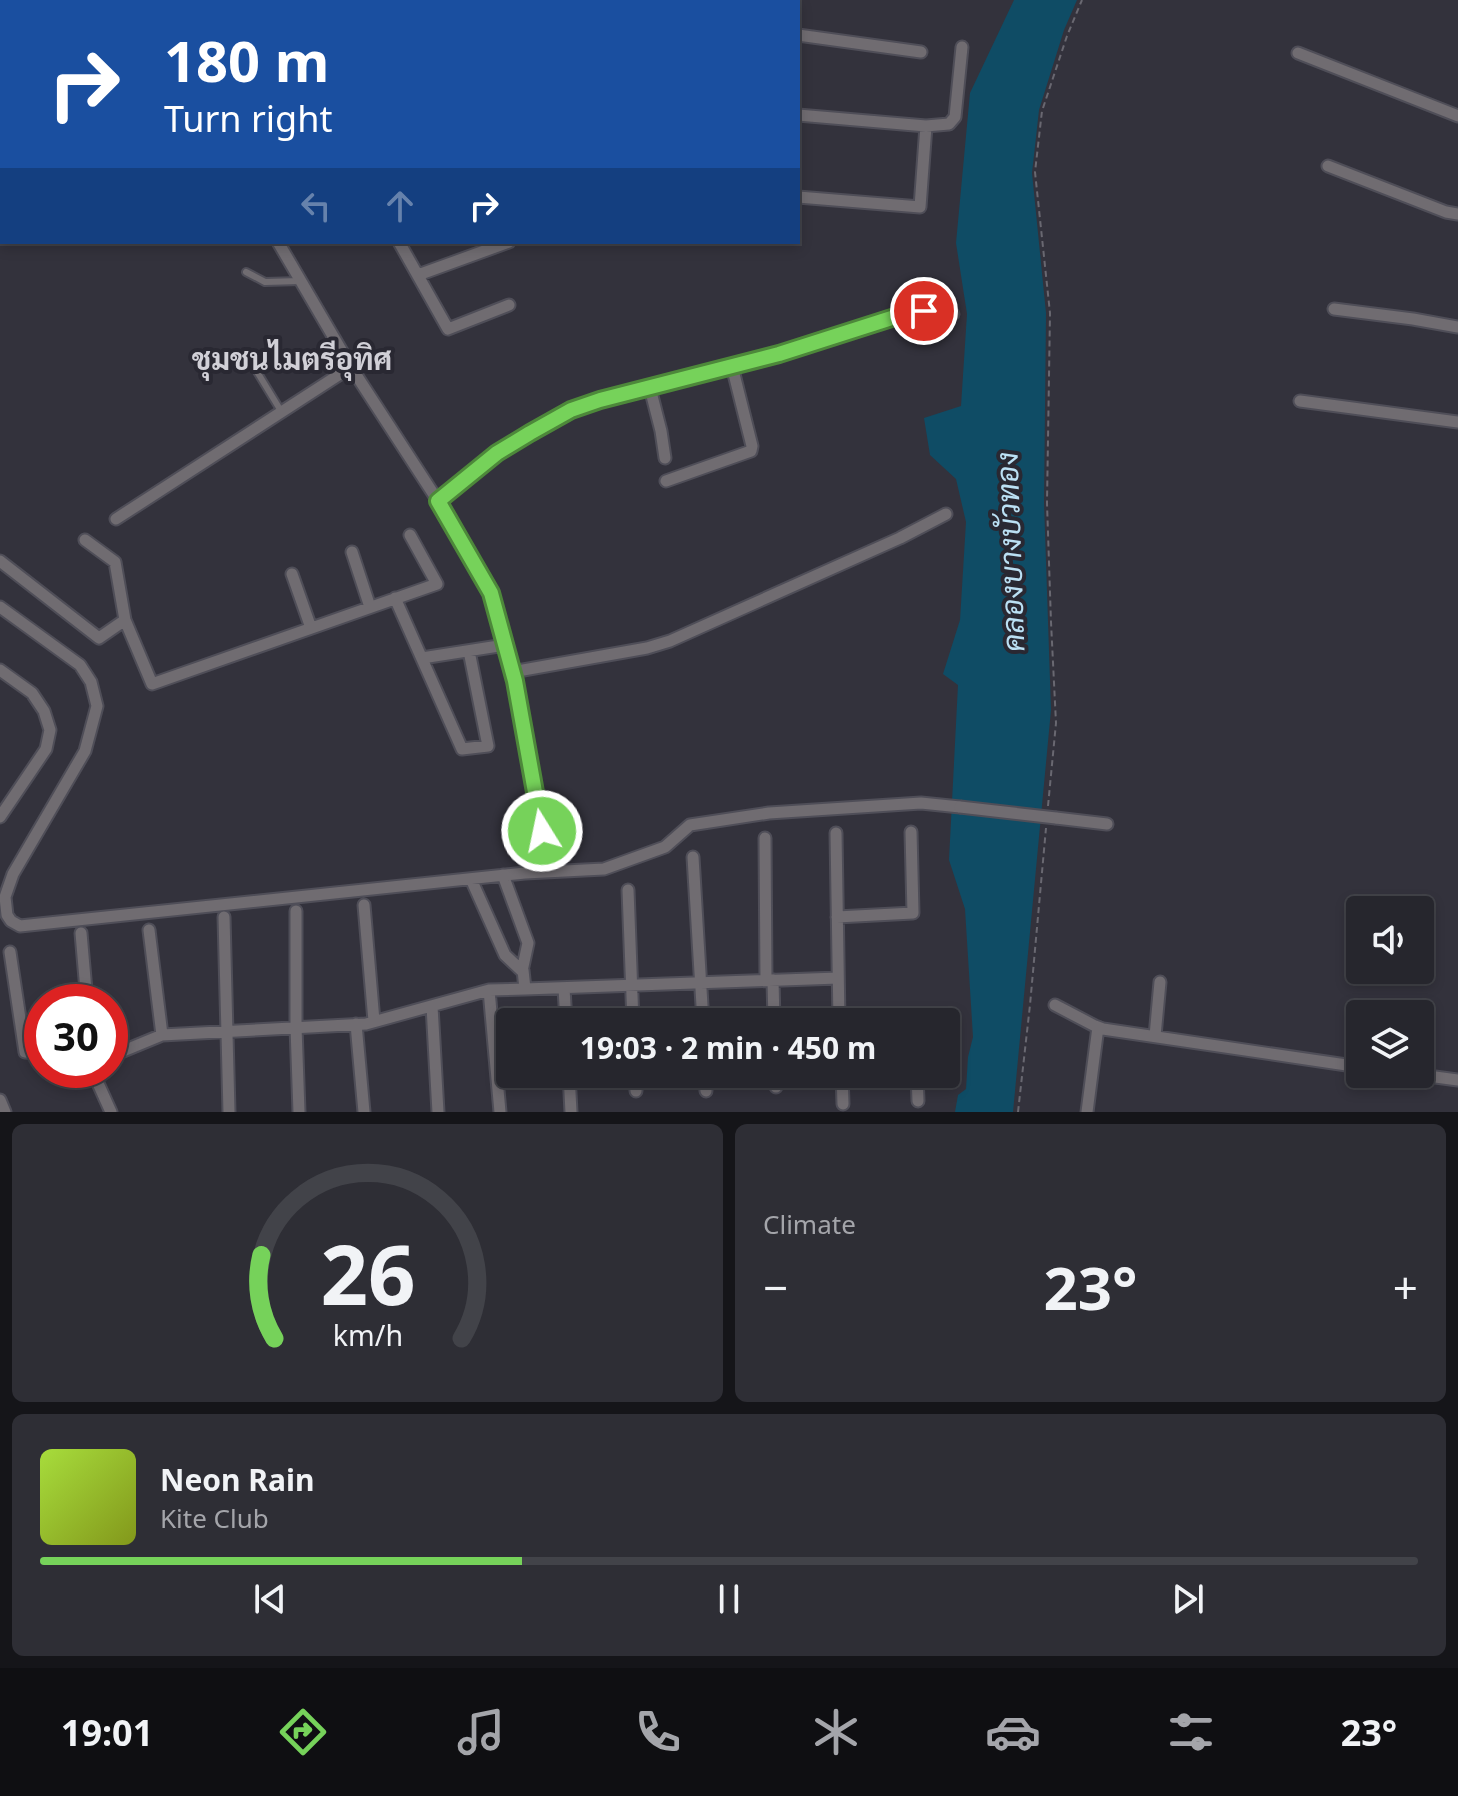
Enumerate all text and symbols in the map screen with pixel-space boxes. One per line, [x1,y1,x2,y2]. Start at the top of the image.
text: 180 m [164,22,329,98]
icon: right [32,32,136,136]
text: Turn right [164,94,332,143]
icon: left [294,184,338,228]
icon: ahead [378,184,422,228]
icon: right [462,184,506,228]
pin [890,277,958,345]
icon: arrive [902,289,946,333]
district label: ชุมชนไมตรีอุทิศ [192,338,392,381]
water label: คลองบางบัวทอง [986,451,1033,653]
position arrow [500,789,584,873]
map controls [1346,896,1434,1088]
button: sound [1346,896,1434,984]
speed limit sign: 30 [24,984,128,1088]
button: layers [1346,1000,1434,1088]
text: 19:03 · 2 min · 450 m [580,1027,876,1068]
text: Climate [763,1206,856,1242]
text: 26 [320,1216,415,1329]
text: 23° [1043,1246,1138,1328]
text: − [763,1257,788,1317]
text: + [1393,1257,1418,1317]
text: km/h [332,1315,403,1354]
text: Neon Rain [160,1459,314,1500]
text: Kite Club [160,1500,269,1536]
icon: previous [248,1577,292,1621]
icon: pause [707,1577,751,1621]
icon: next [1166,1577,1210,1621]
icon: directions [275,1704,331,1760]
icon: music [453,1704,509,1760]
icon: phone [630,1704,686,1760]
icon: climate [808,1704,864,1760]
icon: car [985,1704,1041,1760]
icon: filters [1163,1704,1219,1760]
text: 19:01 [61,1708,153,1757]
text: 23° [1341,1708,1397,1757]

